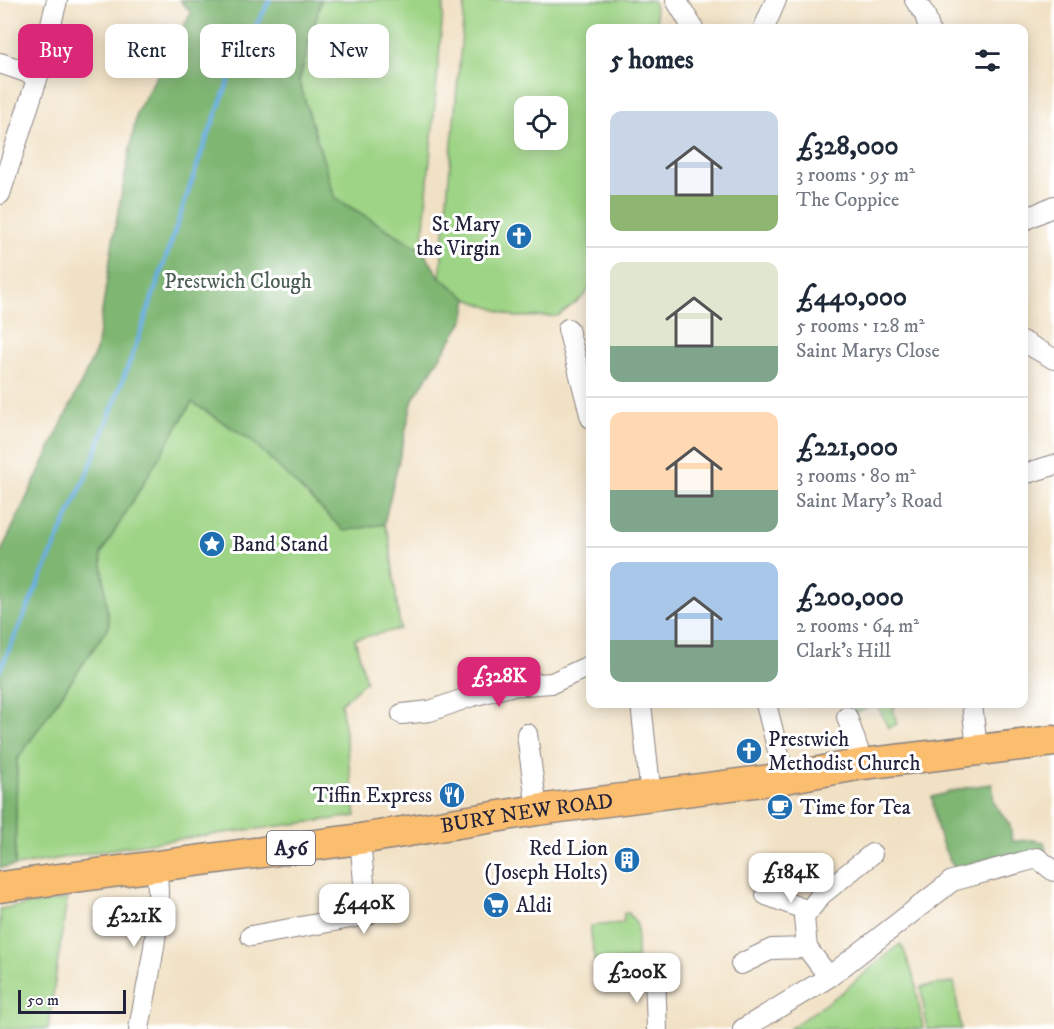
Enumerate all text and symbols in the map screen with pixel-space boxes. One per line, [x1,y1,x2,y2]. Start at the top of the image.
chip: Buy [18,24,93,78]
chip: Rent [105,24,188,78]
chip: Filters [200,24,296,78]
chip: New [308,24,389,78]
text: 5 homes [610,44,694,77]
icon: filters [971,44,1004,77]
map controls [514,96,568,150]
button: locate [514,96,568,150]
text: £328,000 [796,130,898,163]
icon: home [658,135,730,207]
text: 3 rooms · 95 m² [796,163,915,188]
text: The Coppice [796,188,899,213]
place label: St Mary the Virgin [416,212,501,262]
church icon: St Mary the Virgin [504,221,534,251]
park label: Prestwich Clough [164,269,312,295]
text: £440,000 [796,281,907,314]
icon: home [658,286,730,358]
text: 5 rooms · 128 m² [796,314,925,339]
text: Saint Marys Close [796,339,940,364]
text: £221,000 [796,431,898,464]
icon: home [658,436,730,508]
text: 3 rooms · 80 m² [796,464,916,489]
text: Saint Mary's Road [796,489,942,514]
place icon: Band Stand [197,529,227,559]
place label: Band Stand [232,532,329,558]
text: £200,000 [796,581,904,614]
icon: home [658,586,730,658]
text: 2 rooms · 64 m² [796,614,919,639]
text: Clark's Hill [796,639,891,664]
pin: £328K [457,657,541,708]
text: £328K [471,664,527,689]
place label: Prestwich Methodist Church [768,727,920,777]
church icon: Prestwich Methodist Church [734,736,764,766]
restaurant icon: Tiffin Express [437,780,467,810]
place label: Tiffin Express [313,783,432,809]
street label: BURY NEW ROAD [439,788,615,840]
cafe icon: Time for Tea [765,792,795,822]
place label: Time for Tea [800,795,911,821]
road number: A56 [267,831,315,865]
place label: Red Lion (Joseph Holts) [485,836,608,886]
building icon: Red Lion (Joseph Holts) [612,845,642,875]
pin: £184K [749,853,833,904]
text: £184K [763,860,819,885]
pin: £440K [322,884,406,935]
supermarket icon: Aldi [481,890,511,920]
text: £440K [333,891,395,916]
place label: Aldi [516,893,552,919]
pin: £221K [92,897,176,948]
text: £221K [107,904,161,929]
pin: £200K [595,953,679,1004]
text: £200K [607,960,667,985]
scale bar [18,987,126,1014]
text: 50 m [27,990,59,1010]

